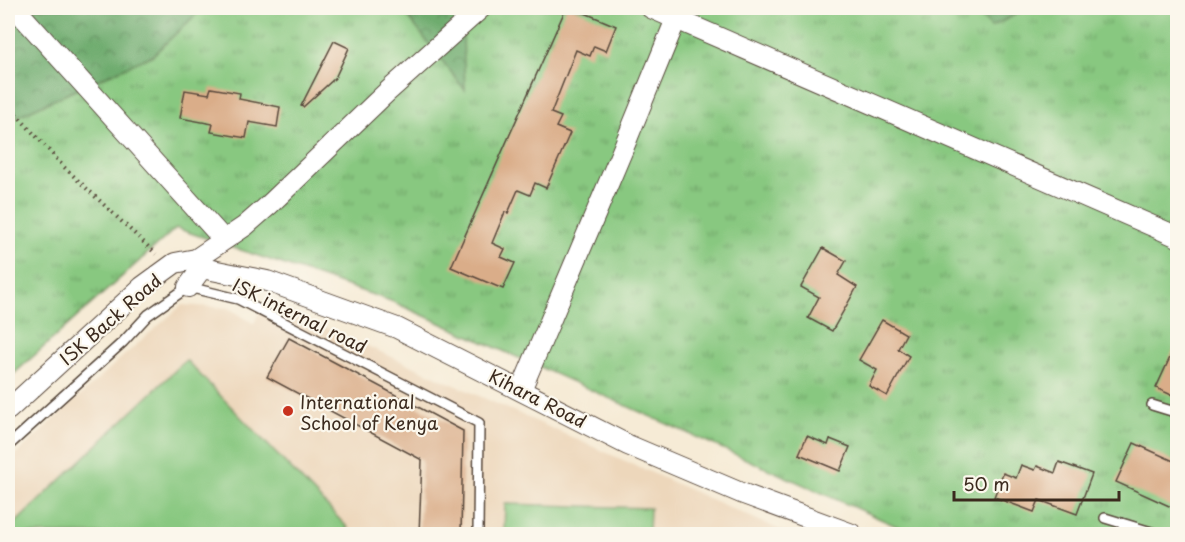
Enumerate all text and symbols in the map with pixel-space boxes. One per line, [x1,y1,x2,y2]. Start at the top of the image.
street label: ISK Back Road [53,267,167,371]
street label: ISK internal road [228,271,372,359]
street label: Kihara Road [485,362,591,434]
place label: International School of Kenya [300,388,439,436]
marker: International School of Kenya [281,404,295,418]
scale bar [954,464,1119,502]
text: 50 m [963,470,1010,497]

